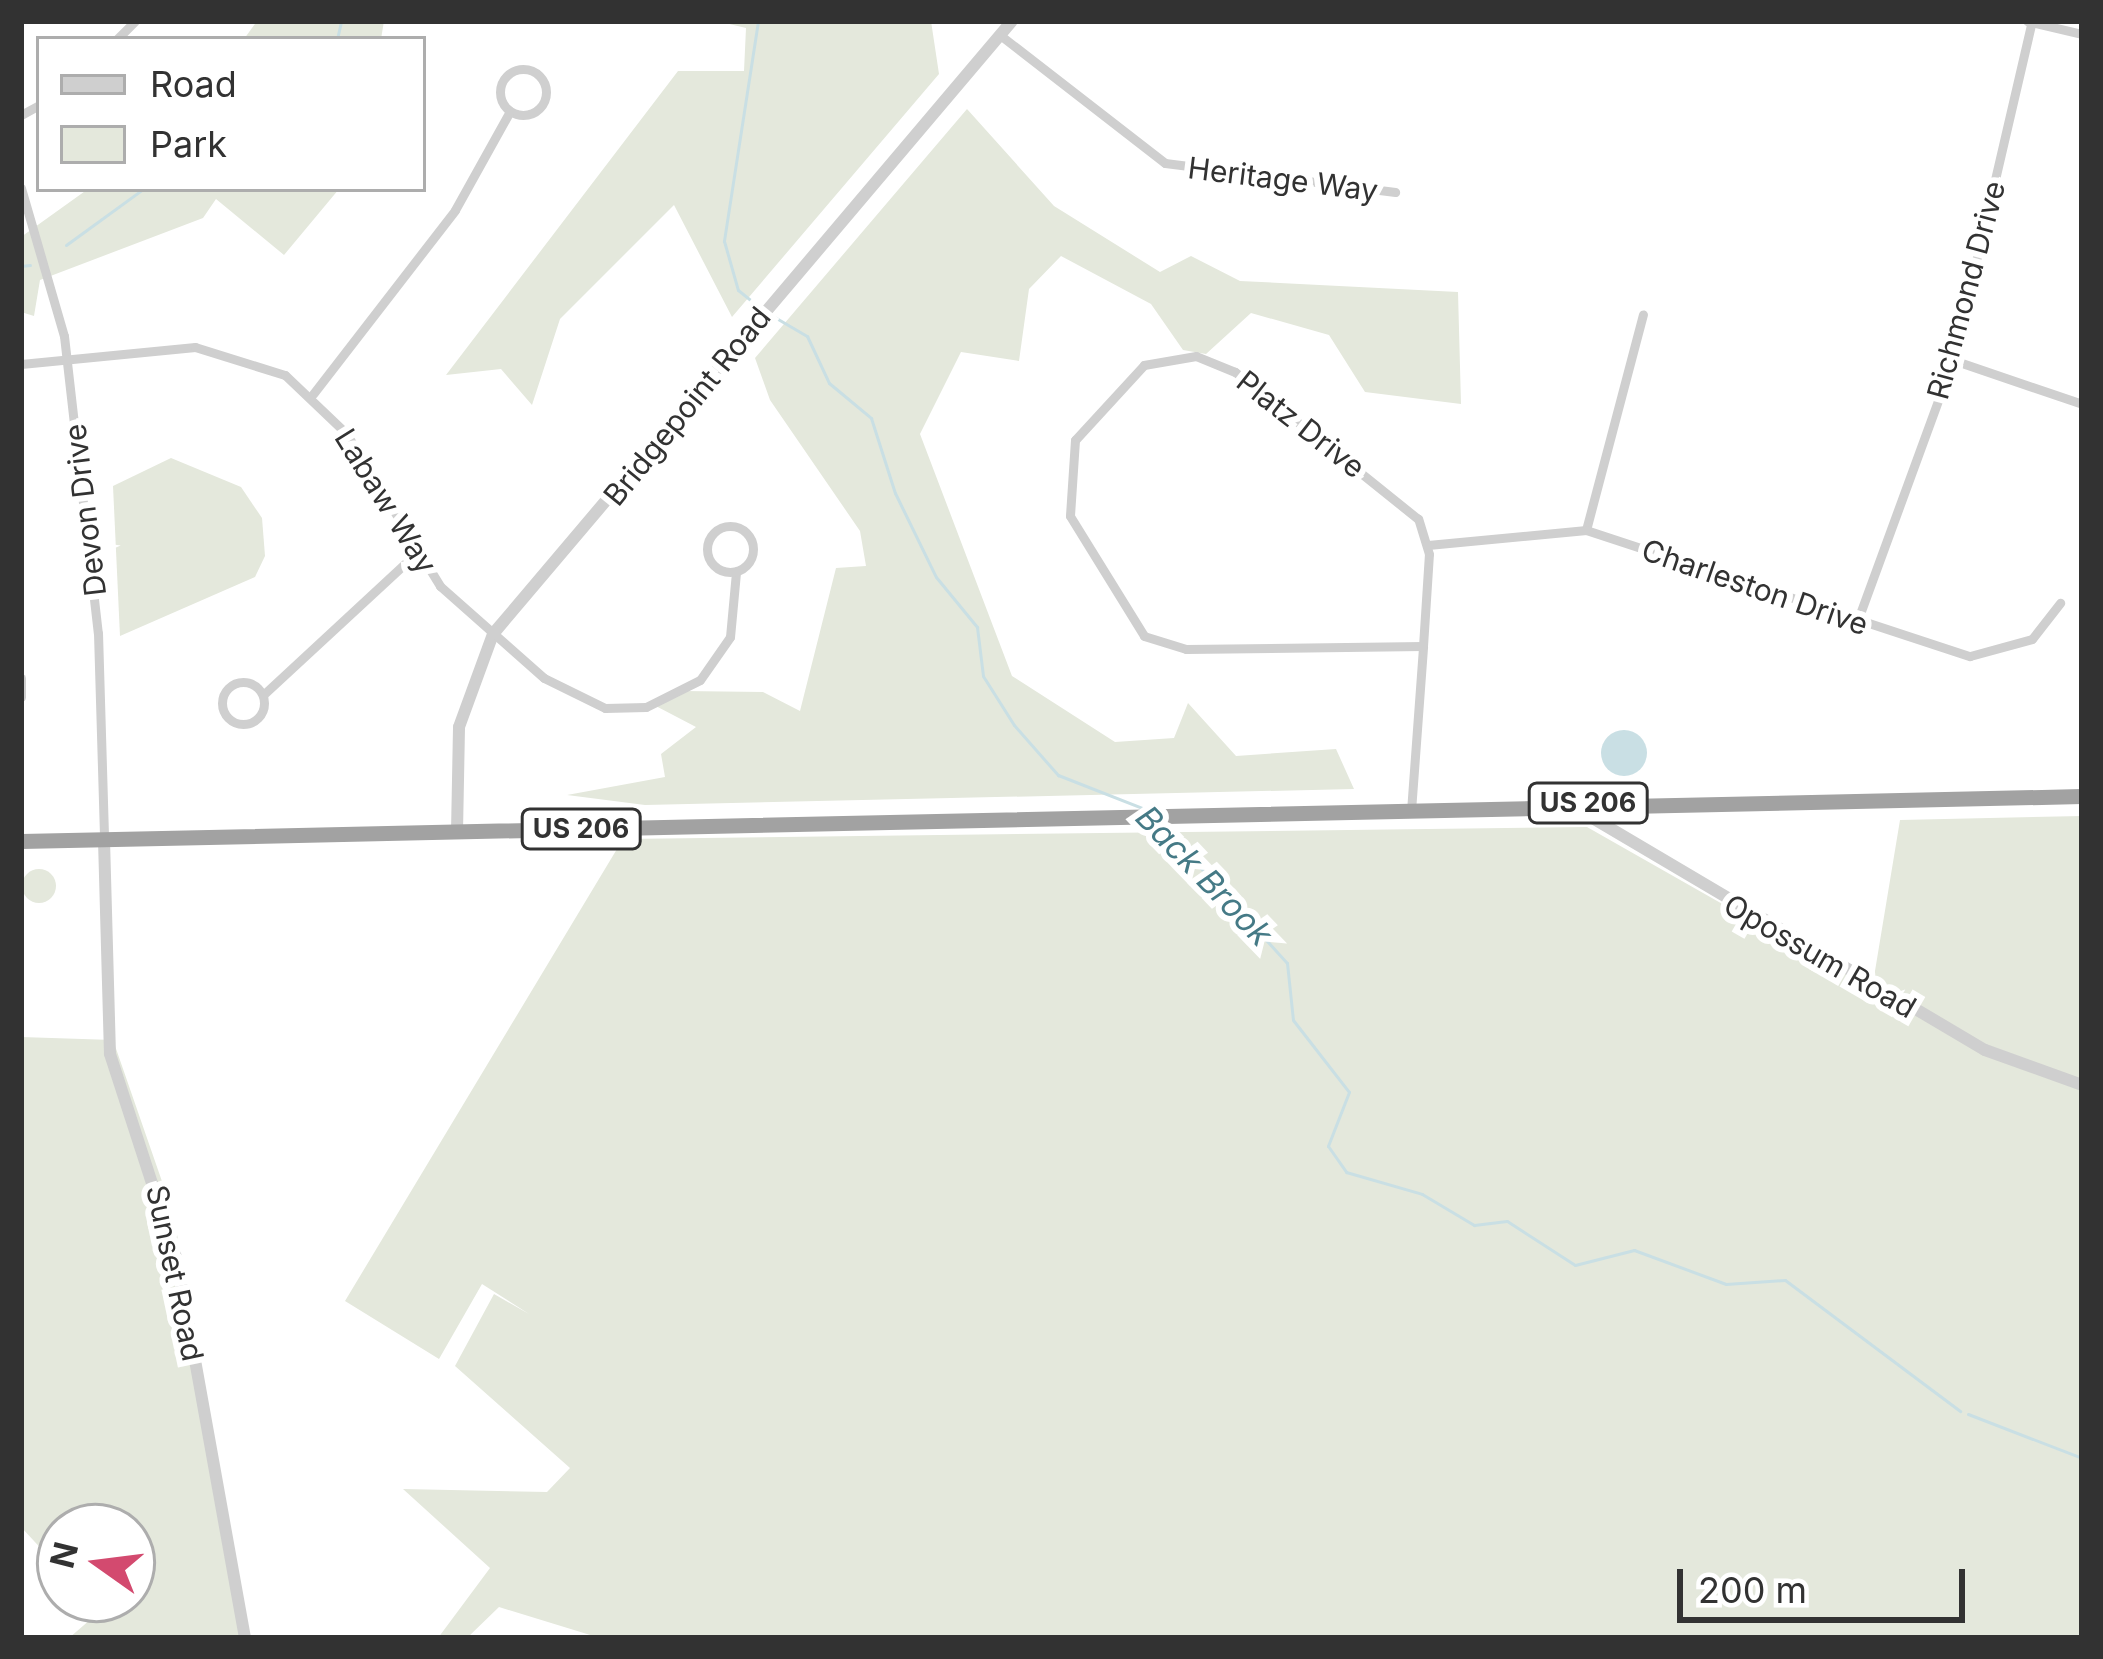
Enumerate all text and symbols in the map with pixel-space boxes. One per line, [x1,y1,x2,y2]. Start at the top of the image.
legend [36,36,426,192]
text: Road [150,62,237,106]
text: Park [150,122,227,166]
street label: Heritage Way [1186,149,1380,209]
street label: Richmond Drive [1920,177,2012,403]
street label: Bridgepoint Road [596,300,778,512]
street label: Platz Drive [1230,363,1372,485]
street label: Devon Drive [57,422,113,598]
street label: Labaw Way [327,422,445,580]
street label: Charleston Drive [1637,531,1873,643]
road number: US 206 [1525,782,1651,824]
water label: Back Brook [1127,798,1281,954]
road number: US 206 [518,808,644,850]
street label: Opossum Road [1718,886,1922,1026]
street label: Sunset Road [139,1182,211,1364]
north arrow [36,1503,156,1623]
text: N [42,1538,86,1572]
scale bar [1683,1545,1971,1619]
text: 200 m [1698,1568,1807,1612]

